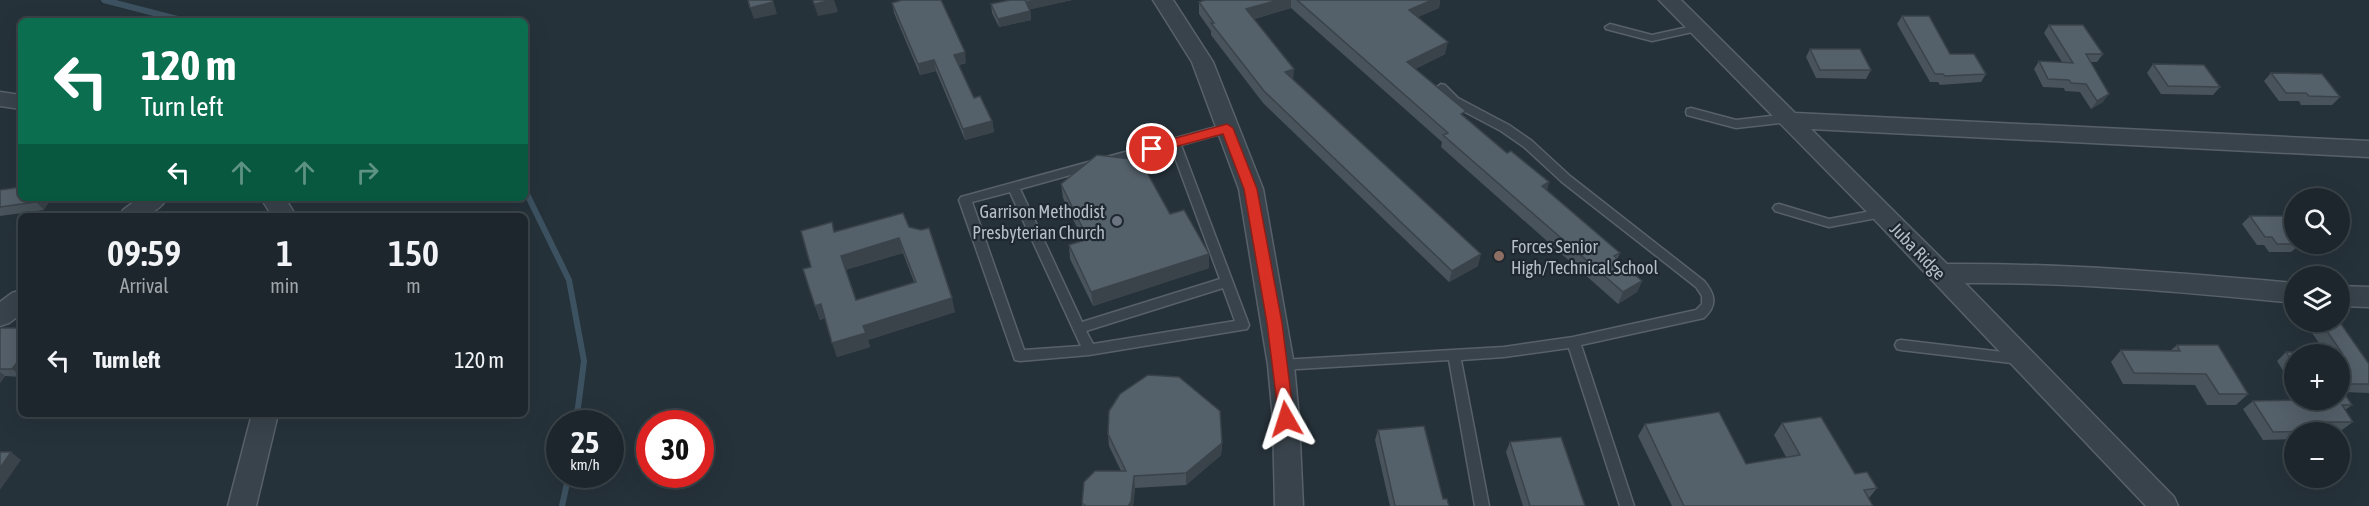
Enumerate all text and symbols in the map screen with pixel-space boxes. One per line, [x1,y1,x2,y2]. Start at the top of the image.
text: 120 m [141,41,236,89]
icon: left [42,42,120,120]
text: Turn left [141,91,224,122]
pin [1126,123,1177,174]
icon: arrive [1135,132,1168,165]
icon: left [162,156,195,189]
icon: ahead [225,156,258,189]
icon: ahead [288,156,321,189]
icon: right [351,156,384,189]
map controls [2284,188,2350,488]
button: search [2284,188,2350,254]
place label: Garrison Methodist Presbyterian Church [972,201,1105,243]
marker: Garrison Methodist Presbyterian Church [1110,214,1124,228]
street label: Juba Ridge [1886,218,1950,284]
text: 09:59 [107,232,181,274]
text: 1 [276,232,293,274]
text: 150 [388,232,439,274]
place label: Forces Senior High/Technical School [1511,236,1658,278]
marker: Forces Senior High/Technical School [1492,249,1506,263]
button: layers [2284,266,2350,332]
text: Arrival [120,274,169,297]
text: min [270,274,299,297]
text: m [406,274,421,297]
icon: left [42,344,75,377]
button: + [2284,344,2350,410]
text: Turn left [93,347,160,373]
text: 120 m [454,347,504,373]
position arrow [1254,387,1318,451]
speed limit sign: 30 [636,410,714,488]
button: − [2284,422,2350,488]
text: 25 [571,425,599,459]
text: km/h [570,456,600,473]

